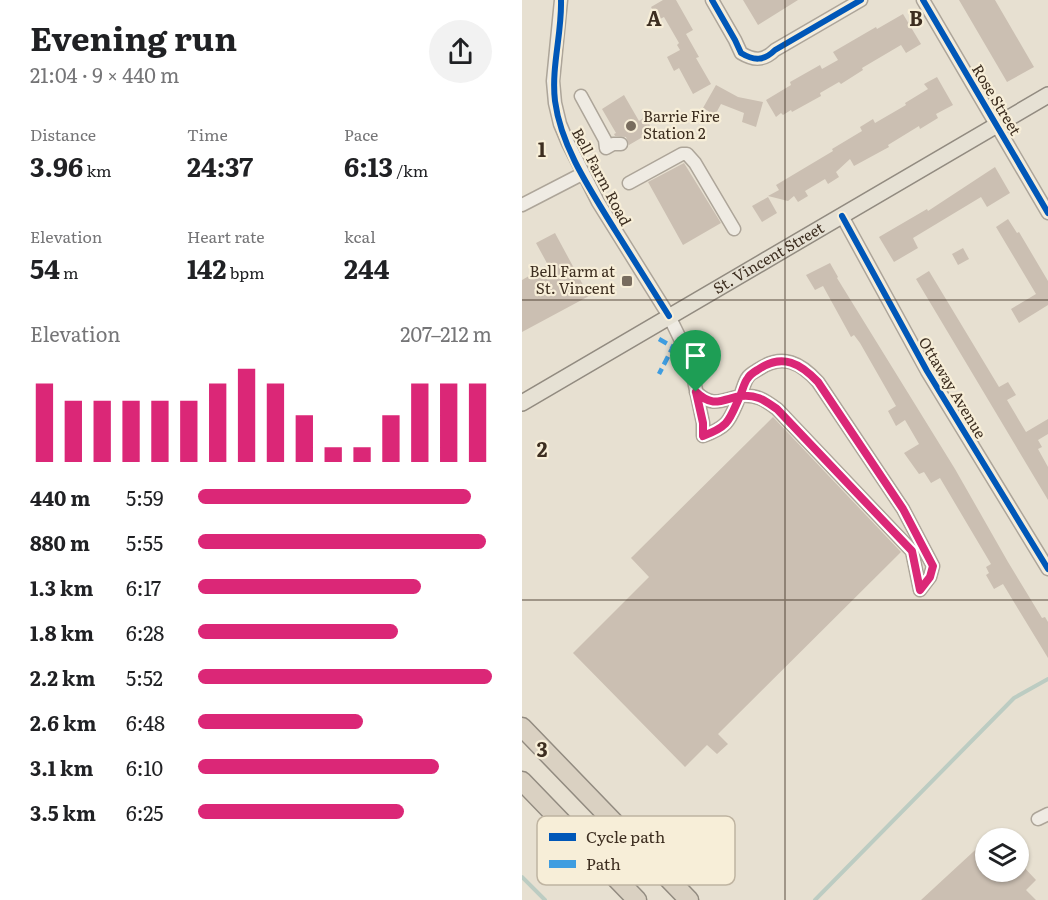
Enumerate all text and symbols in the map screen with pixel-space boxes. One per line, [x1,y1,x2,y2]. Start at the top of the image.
text: A [646,2,662,32]
text: B [909,2,923,32]
text: Evening run [30,12,237,61]
button: share [429,20,492,83]
text: 21:04 · 9 × 440 m [30,59,179,89]
street label: Rose Street [967,59,1028,139]
place label: Barrie Fire Station 2 [643,104,720,144]
marker: Barrie Fire Station 2 [624,119,638,133]
text: Distance [30,122,96,146]
text: Time [187,122,228,146]
text: Pace [344,122,378,146]
street label: Bell Farm Road [567,123,638,229]
text: 1 [538,133,546,163]
text: 3.96 [30,146,83,185]
text: 24:37 [187,146,253,185]
text: 6:13 [344,146,393,185]
text: km [83,158,112,182]
text: /km [393,158,428,182]
street label: St. Vincent Street [708,216,828,299]
text: Elevation [30,224,102,248]
text: Heart rate [187,224,265,248]
text: kcal [344,224,376,248]
text: 54 [30,248,60,287]
text: 142 [187,248,226,287]
text: 244 [344,248,389,287]
place label: Bell Farm at St. Vincent [530,259,615,299]
text: m [60,260,79,284]
text: bpm [226,260,264,284]
marker: Bell Farm at St. Vincent [620,274,634,288]
text: Elevation [30,318,120,348]
text: 207–212 m [400,318,492,348]
pin [670,330,721,392]
street label: Ottaway Avenue [914,332,993,443]
icon: arrive [679,339,712,372]
text: 2 [537,433,548,463]
text: 440 m [30,482,90,512]
text: 5:59 [126,482,163,512]
text: 880 m [30,527,90,557]
text: 5:55 [126,527,163,557]
text: 1.3 km [30,572,93,602]
text: 6:17 [126,572,161,602]
text: 1.8 km [30,617,94,647]
text: 6:28 [126,617,164,647]
text: 2.2 km [30,662,95,692]
text: 5:52 [126,662,163,692]
text: 2.6 km [30,707,96,737]
text: 6:48 [126,707,165,737]
text: 3 [536,733,548,763]
text: 3.1 km [30,752,93,782]
text: 6:10 [126,752,163,782]
text: 3.5 km [30,797,96,827]
text: 6:25 [126,797,164,827]
legend [537,816,735,885]
text: Cycle path [586,824,666,848]
map controls [975,828,1029,882]
button: layers [975,828,1029,882]
text: Path [586,851,621,875]

